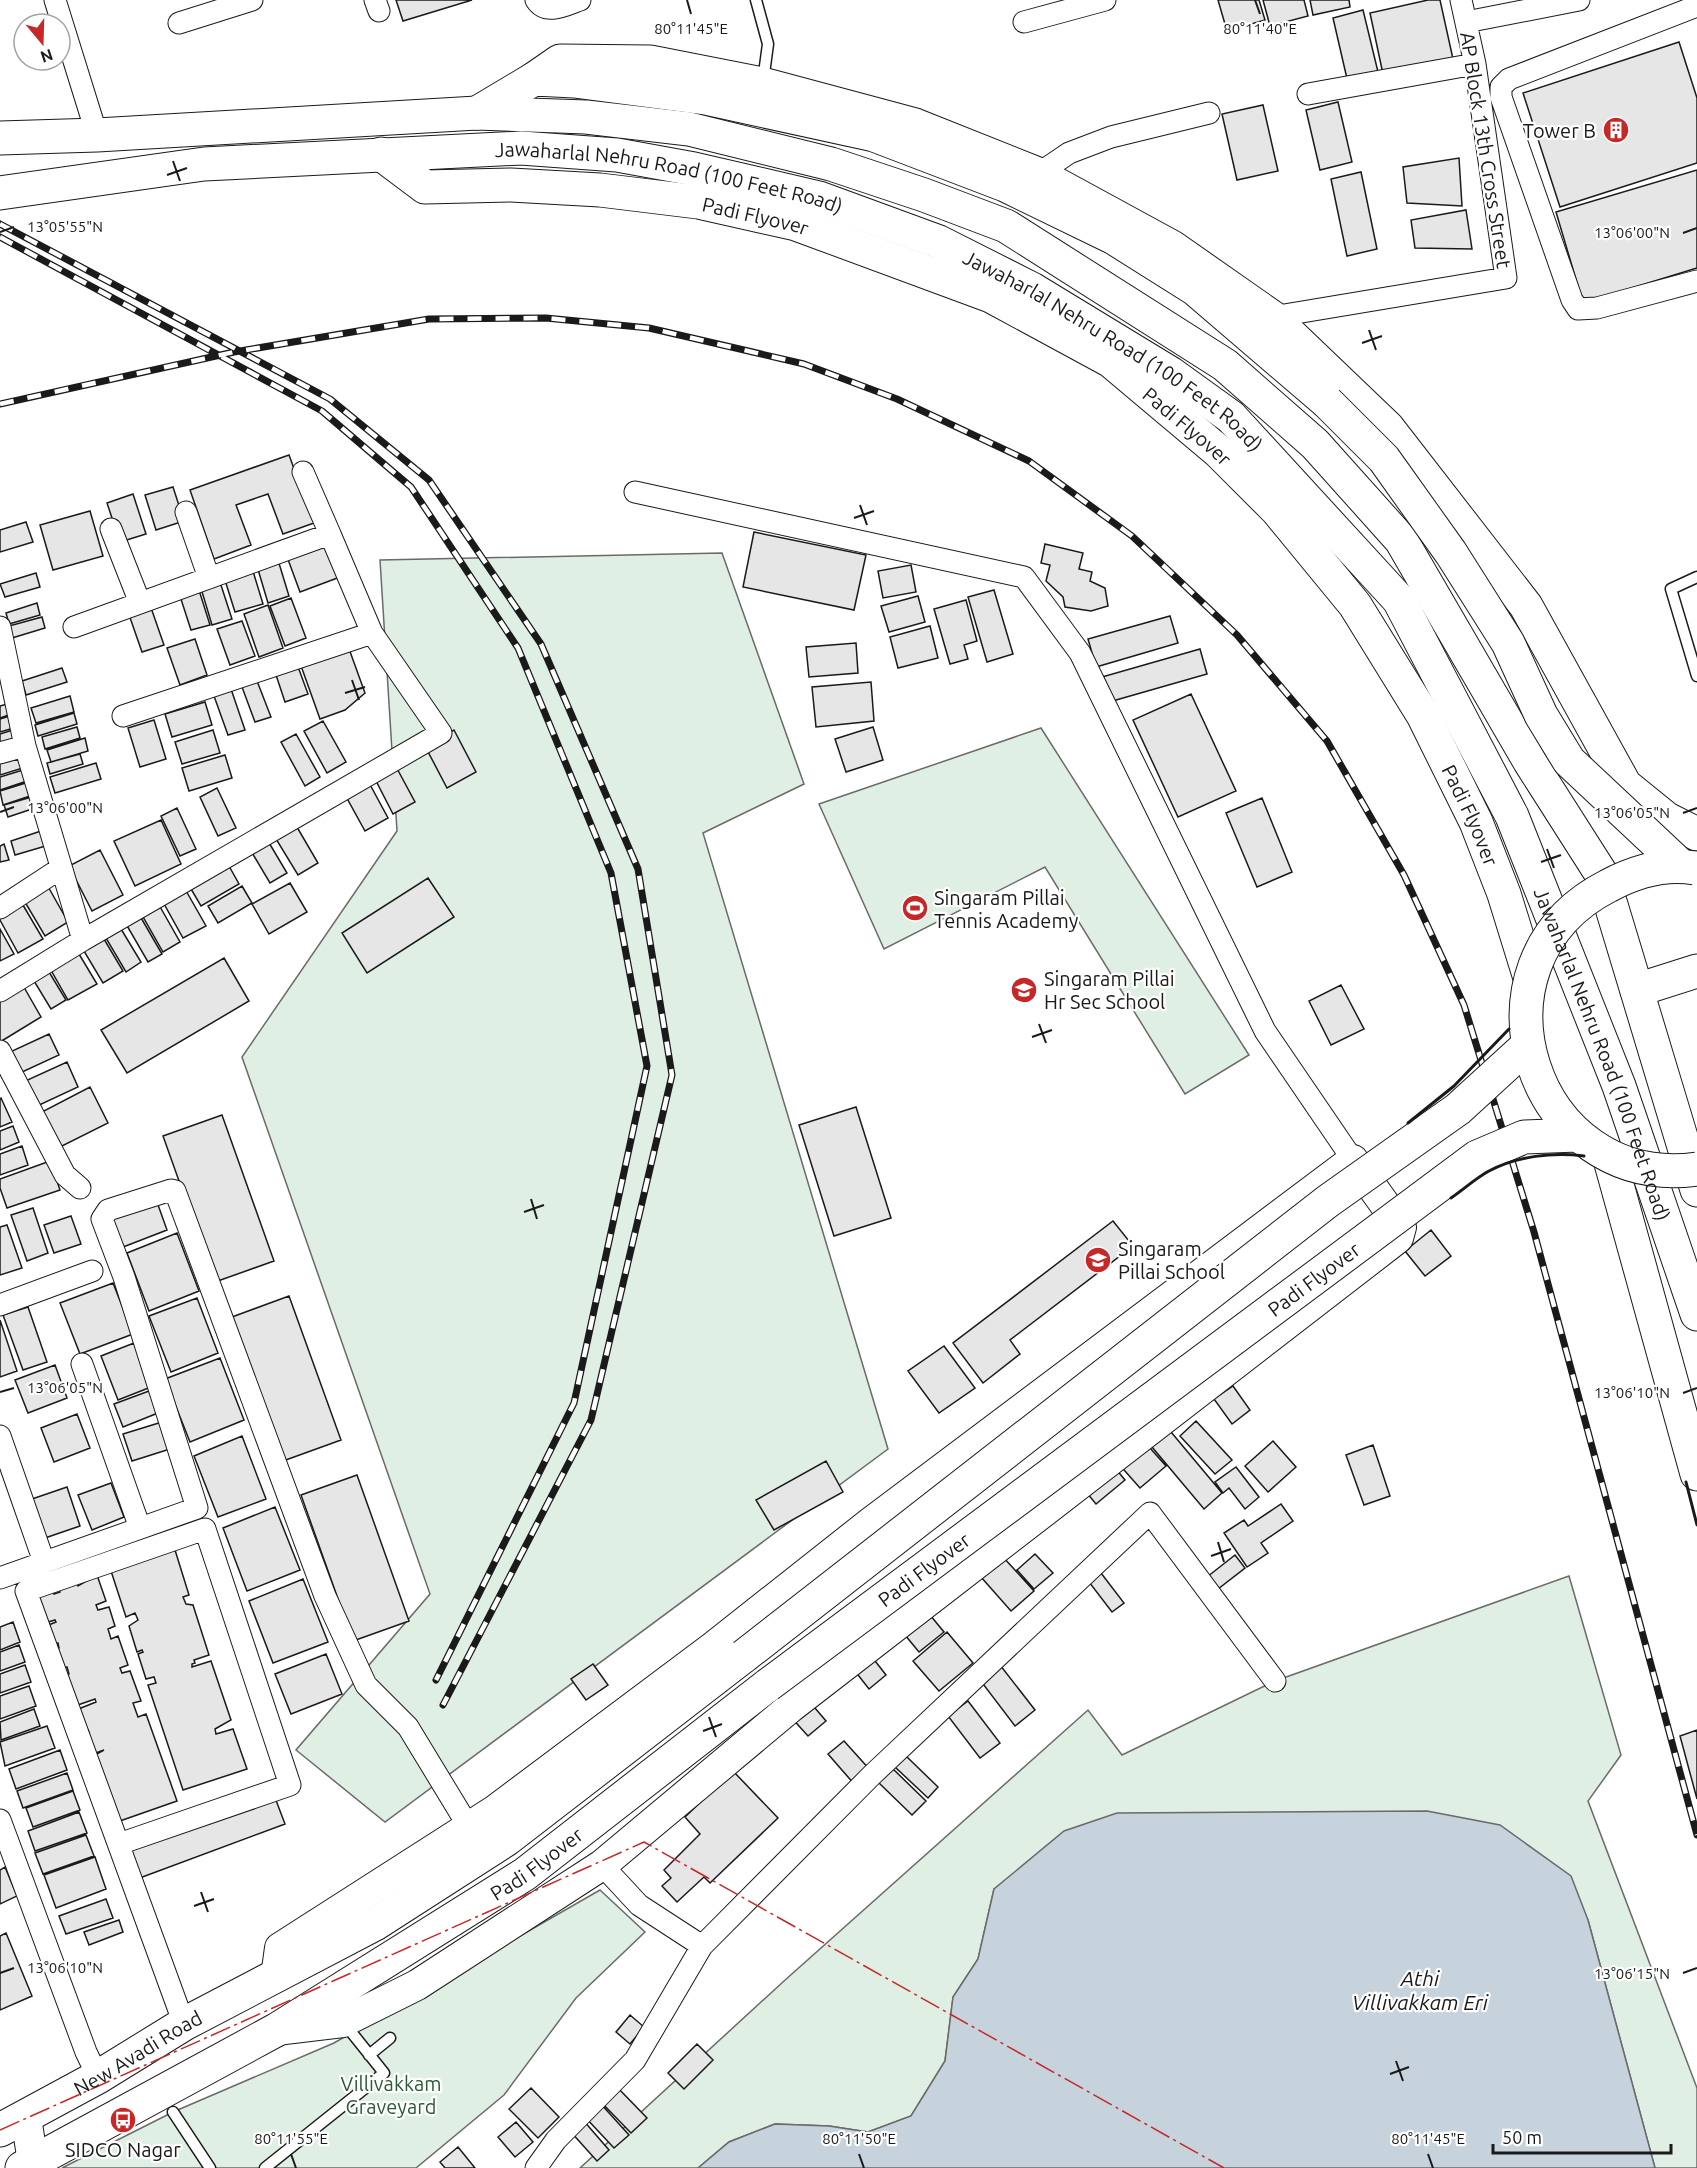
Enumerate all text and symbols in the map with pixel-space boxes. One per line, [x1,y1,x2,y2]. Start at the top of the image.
north arrow [12,12,72,72]
text: 80°11'45"E [654,20,728,37]
text: 80°11'40"E [1223,20,1297,37]
street label: AP Block 13th Cross Street [1456,30,1516,270]
text: N [38,46,55,67]
building icon: Tower B [1601,115,1631,145]
place label: Tower B [1523,119,1596,142]
street label: Jawaharlal Nehru Road (100 Feet Road) [494,136,846,217]
street label: Padi Flyover [700,192,813,239]
text: 13°05'55"N [27,218,103,235]
text: 13°06'00"N [1594,224,1670,241]
street label: Jawaharlal Nehru Road (100 Feet Road) [960,245,1268,456]
street label: Padi Flyover [1139,382,1237,470]
street label: Padi Flyover [1438,761,1503,869]
text: 13°06'00"N [27,799,103,816]
text: 13°06'05"N [1594,804,1670,821]
street label: Jawaharlal Nehru Road (100 Feet Road) [1530,884,1676,1223]
place label: Singaram Pillai Tennis Academy [934,886,1079,932]
sports icon: Singaram Pillai Tennis Academy [900,893,930,923]
place label: Singaram Pillai Hr Sec School [1044,967,1175,1013]
school or university icon: Singaram Pillai Hr Sec School [1009,975,1039,1005]
place label: Singaram Pillai School [1118,1237,1225,1283]
street label: Padi Flyover [1263,1237,1364,1321]
school or university icon: Singaram Pillai School [1083,1245,1113,1275]
text: 13°06'05"N [27,1379,103,1396]
text: 13°06'10"N [1594,1384,1670,1401]
street label: Padi Flyover [873,1527,974,1611]
street label: Padi Flyover [486,1822,587,1905]
text: 13°06'10"N [27,1959,103,1976]
text: 13°06'15"N [1594,1965,1670,1982]
water label: Athi Villivakkam Eri [1352,1966,1489,2014]
street label: New Avadi Road [70,2005,206,2100]
park label: Villivakkam Graveyard [340,2072,442,2118]
bus stop icon: SIDCO Nagar [108,2105,138,2135]
scale bar [1493,2117,1672,2155]
text: 50 m [1502,2127,1542,2147]
text: 80°11'55"E [254,2130,328,2147]
text: 80°11'50"E [822,2130,896,2147]
text: 80°11'45"E [1391,2130,1465,2147]
place label: SIDCO Nagar [65,2138,181,2161]

